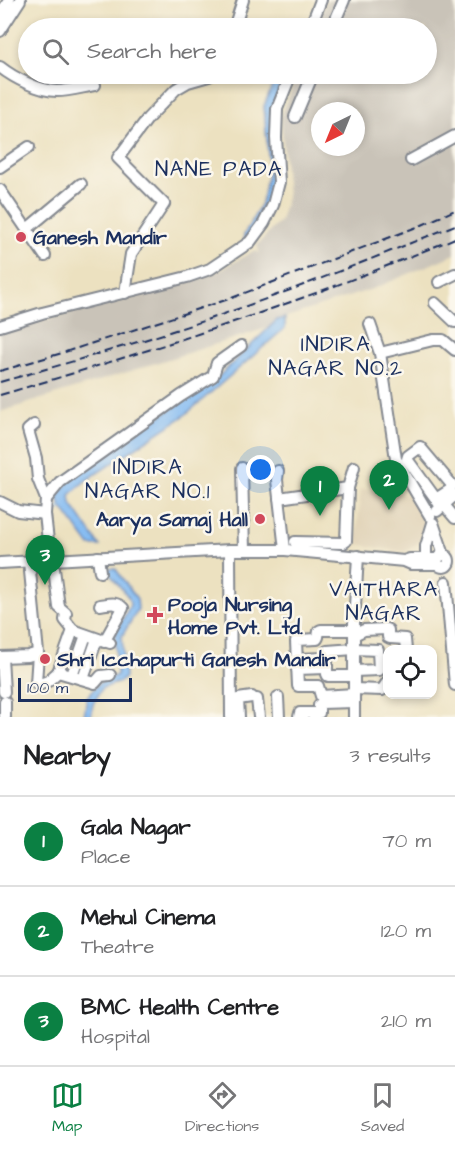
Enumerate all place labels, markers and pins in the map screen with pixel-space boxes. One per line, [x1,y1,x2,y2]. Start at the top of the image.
place label: Ganesh Mandir [33,224,168,252]
marker: Ganesh Mandir [14,230,28,244]
pin: 2 [370,460,408,510]
pin: 1 [300,466,340,516]
place label: Aarya Samaj Hall [96,506,248,535]
marker: Aarya Samaj Hall [253,512,267,526]
pin: 3 [26,536,64,585]
place label: Pooja Nursing Home Pvt. Ltd. [168,591,303,642]
marker: Pooja Nursing Home Pvt. Ltd. [146,606,164,624]
place label: Shri Icchapurti Ganesh Mandir [56,646,336,674]
marker: Shri Icchapurti Ganesh Mandir [38,652,52,666]

